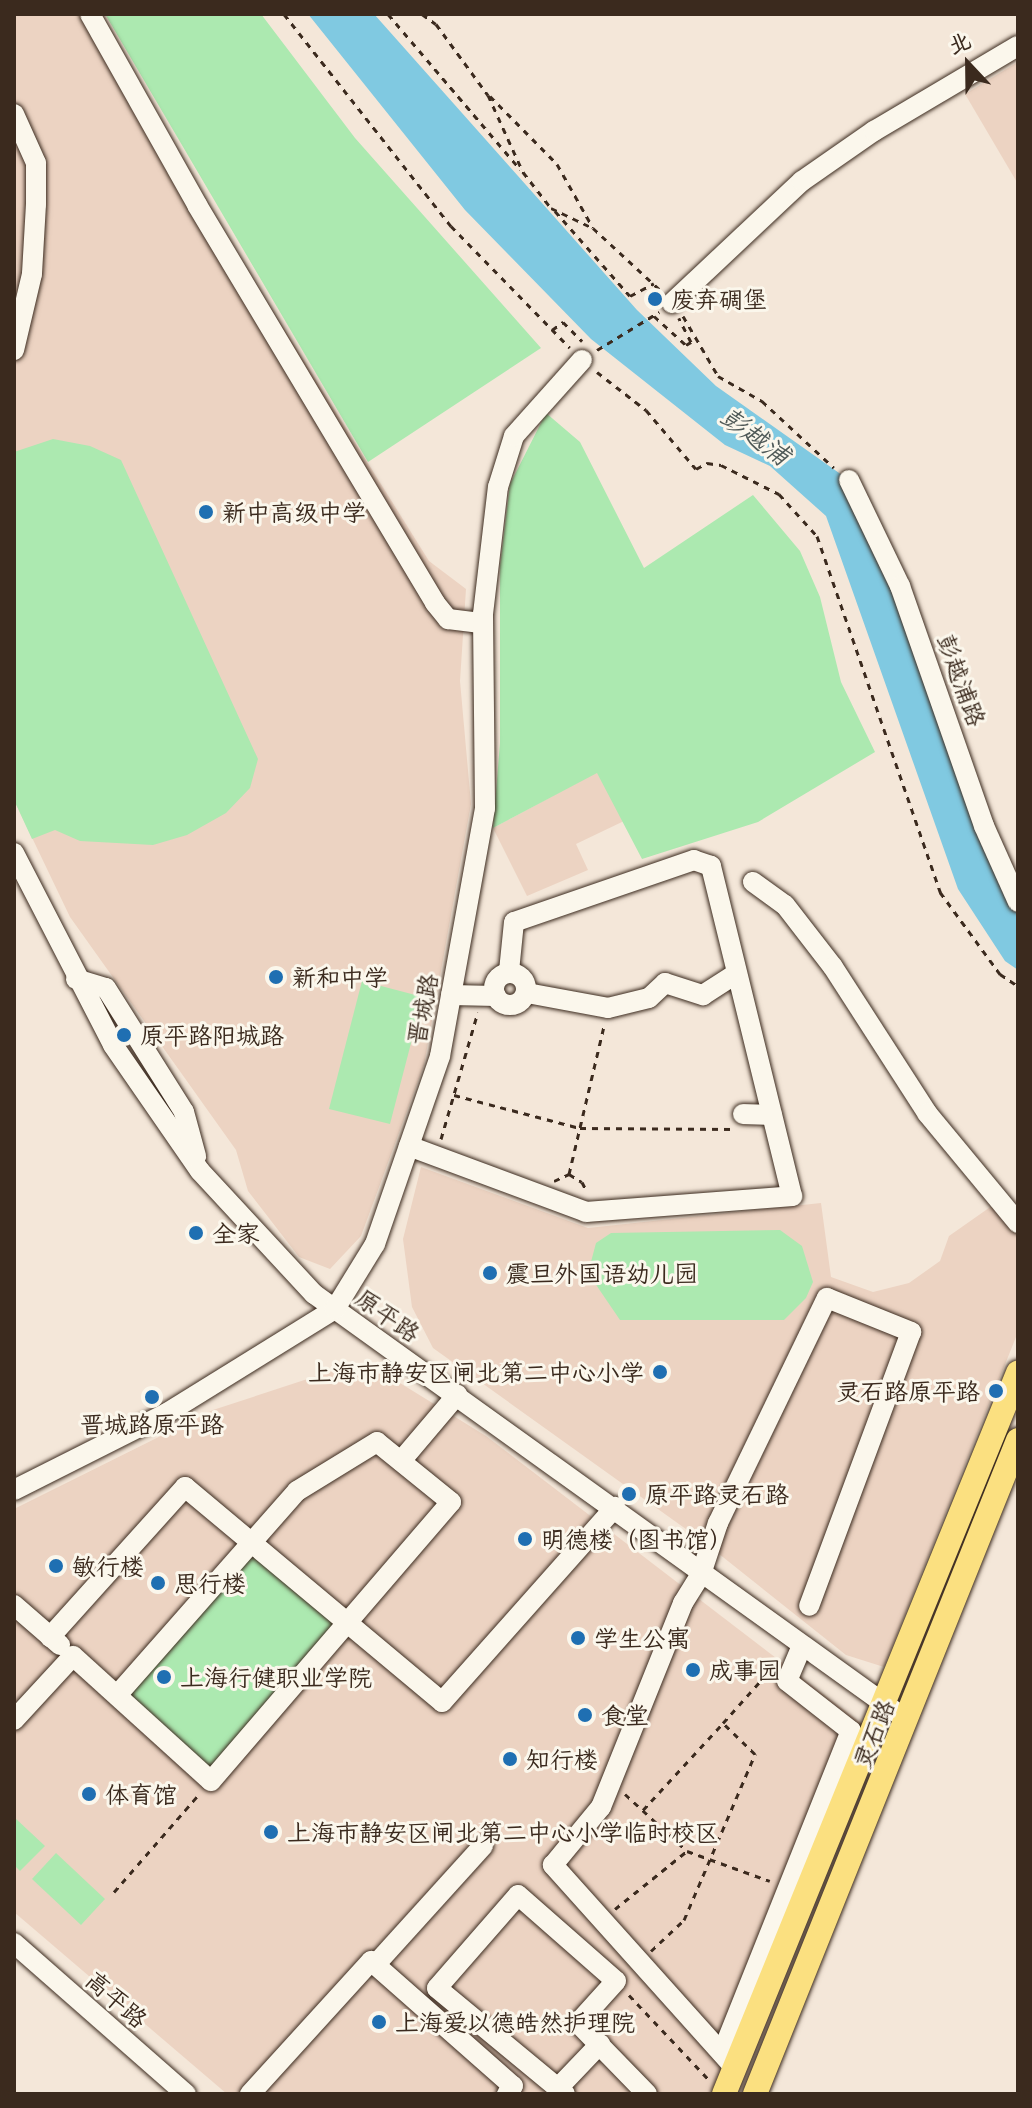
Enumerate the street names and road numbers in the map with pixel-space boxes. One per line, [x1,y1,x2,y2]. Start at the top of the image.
street label: 彭越浦路 [932,630,992,730]
street label: 晋城路 [401,971,443,1047]
street label: 原平路 [350,1283,426,1347]
street label: 灵石路 [846,1695,900,1773]
street label: 高平路 [80,1965,154,2033]

